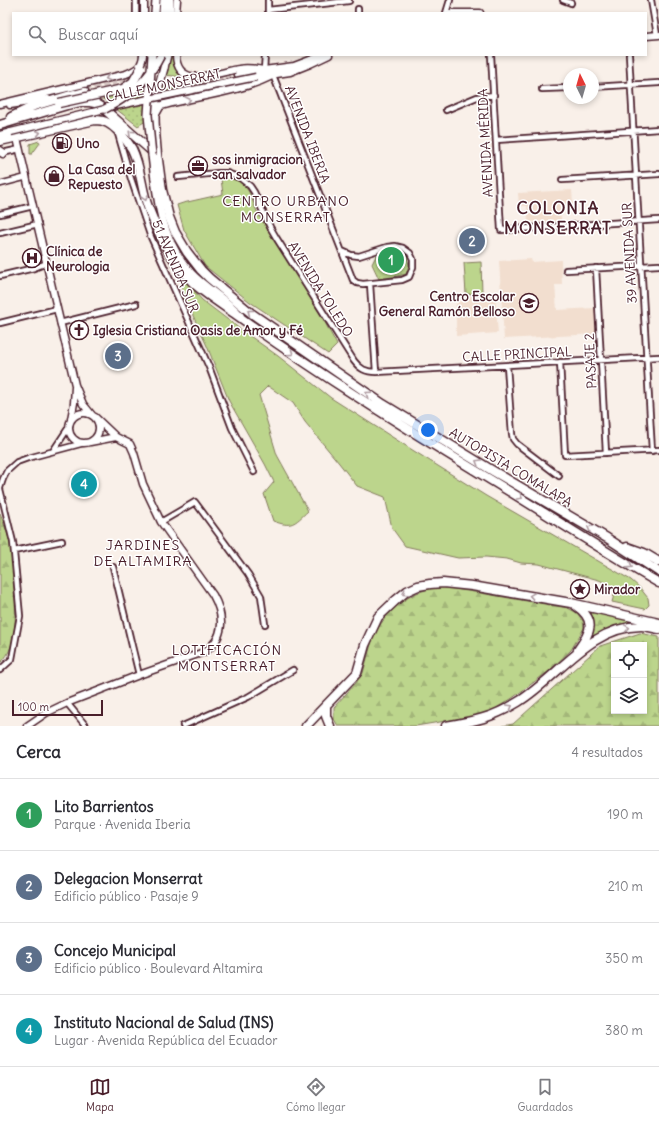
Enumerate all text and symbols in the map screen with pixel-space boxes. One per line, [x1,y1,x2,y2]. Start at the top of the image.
search box [12,12,647,56]
icon: search [26,23,48,45]
text: Buscar aquí [58,25,138,44]
street label: CALLE MONSERRAT [104,65,222,106]
north arrow [563,68,599,104]
one-way arrow [105,74,111,82]
street label: AVENIDA IBERIA [281,83,334,185]
street label: AVENIDA MÉRIDA [473,88,497,198]
one-way arrow [185,96,191,104]
one-way arrow [35,130,41,138]
one-way arrow [128,130,136,137]
fuel station icon: Uno [51,132,73,154]
place label: Uno [76,135,100,152]
place label: sos inmigracion san salvador [212,151,304,183]
office icon: sos inmigracion san salvador [187,155,209,177]
place label: La Casa del Repuesto [68,161,135,193]
shop icon: La Casa del Repuesto [43,165,65,187]
district label: CENTRO URBANO MONSERRAT [222,192,350,226]
one-way arrow [140,194,149,201]
district label: COLONIA MONSERRAT [504,197,612,239]
street label: 39 AVENIDA SUR [618,202,641,304]
street label: 51 AVENIDA SUR [148,217,203,315]
pin: 2 [459,226,485,256]
street label: AVENIDA TOLEDO [284,238,357,340]
place label: Clínica de Neurologia [46,243,110,275]
pin: 1 [378,245,404,275]
hospital icon: Clínica de Neurologia [21,247,43,269]
place label: Centro Escolar General Ramón Belloso [379,288,516,320]
school or university icon: Centro Escolar General Ramón Belloso [518,292,540,314]
one-way arrow [247,309,254,316]
church icon: Iglesia Cristiana Oasis de Amor y Fé [68,319,90,341]
place label: Iglesia Cristiana Oasis de Amor y Fé [93,322,303,339]
street label: PASAJE 2 [581,333,600,389]
pin: 3 [105,341,131,371]
street label: CALLE PRINCIPAL [462,343,572,366]
one-way arrow [287,348,294,355]
one-way arrow [365,391,372,399]
your location [418,420,438,440]
street label: AUTOPISTA COMALAPA [446,424,575,511]
one-way arrow [475,460,482,467]
pin: 4 [71,469,97,499]
one-way arrow [516,493,523,500]
one-way arrow [587,526,595,533]
district label: JARDINES DE ALTAMIRA [94,536,192,570]
one-way arrow [626,561,633,568]
place icon: Mirador [569,578,591,600]
place label: Mirador [594,581,641,598]
one-way arrow [402,588,409,596]
one-way arrow [529,592,535,601]
one-way arrow [624,624,631,633]
district label: LOTIFICACIÓN MONTSERRAT [172,641,282,675]
map controls [611,642,647,714]
button: locate [611,642,647,678]
button: layers [611,678,647,714]
scale bar [12,698,103,717]
text: 100 m [18,700,49,714]
one-way arrow [505,705,513,712]
text: Cerca [16,741,61,763]
text: 4 resultados [571,744,643,761]
text: Lito Barrientos [54,797,154,816]
text: 1 [26,806,32,823]
text: 190 m [607,806,643,823]
text: Parque · Avenida Iberia [54,816,191,833]
text: Delegacion Monserrat [54,869,202,888]
text: 2 [25,878,33,895]
text: 210 m [608,878,643,895]
text: Edificio público · Pasaje 9 [54,888,199,905]
text: Concejo Municipal [54,941,176,960]
text: 3 [25,950,33,967]
text: 350 m [605,950,643,967]
text: Edificio público · Boulevard Altamira [54,960,263,977]
text: Instituto Nacional de Salud (INS) [54,1013,274,1032]
text: 4 [25,1022,33,1039]
text: 380 m [605,1022,643,1039]
text: Lugar · Avenida República del Ecuador [54,1032,278,1049]
tab: Mapa [86,1076,114,1114]
tab: Cómo llegar [286,1076,345,1114]
tab: Guardados [518,1076,573,1114]

